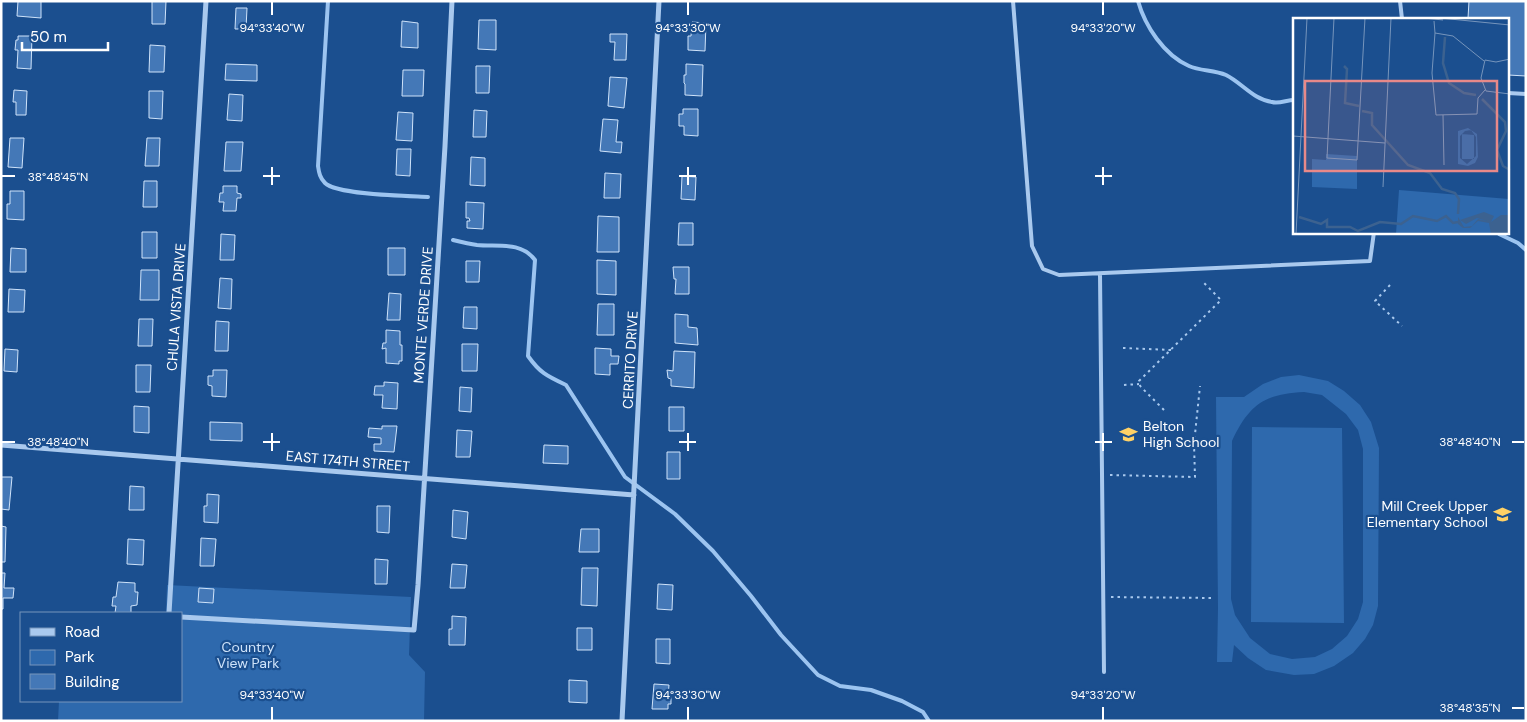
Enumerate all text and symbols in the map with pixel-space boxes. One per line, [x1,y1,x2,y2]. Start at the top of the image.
inset map [1293,18,1510,234]
scale bar [22,20,109,52]
text: 94°33'40"W [240,20,305,36]
text: 94°33'30"W [655,20,721,36]
text: 94°33'20"W [1070,20,1136,36]
text: 50 m [30,27,67,47]
text: 38°48'45"N [28,169,88,185]
street label: CHULA VISTA DRIVE [163,242,189,371]
street label: MONTE VERDE DRIVE [409,246,437,384]
street label: CERRITO DRIVE [618,310,642,410]
place label: Belton High School [1143,417,1219,451]
school or university icon: Belton High School [1119,424,1139,444]
text: 38°48'40"N [27,434,89,450]
text: 38°48'40"N [1439,434,1501,450]
street label: EAST 174TH STREET [285,447,411,475]
place label: Mill Creek Upper Elementary School [1367,497,1488,531]
school or university icon: Mill Creek Upper Elementary School [1492,504,1512,524]
legend [20,612,182,702]
text: Road [65,622,100,642]
park label: Country View Park [217,638,279,672]
text: Park [65,647,95,667]
text: Building [65,672,120,692]
text: 94°33'40"W [240,687,305,703]
text: 94°33'30"W [655,687,721,703]
text: 94°33'20"W [1070,687,1136,703]
text: 38°48'35"N [1440,700,1501,716]

